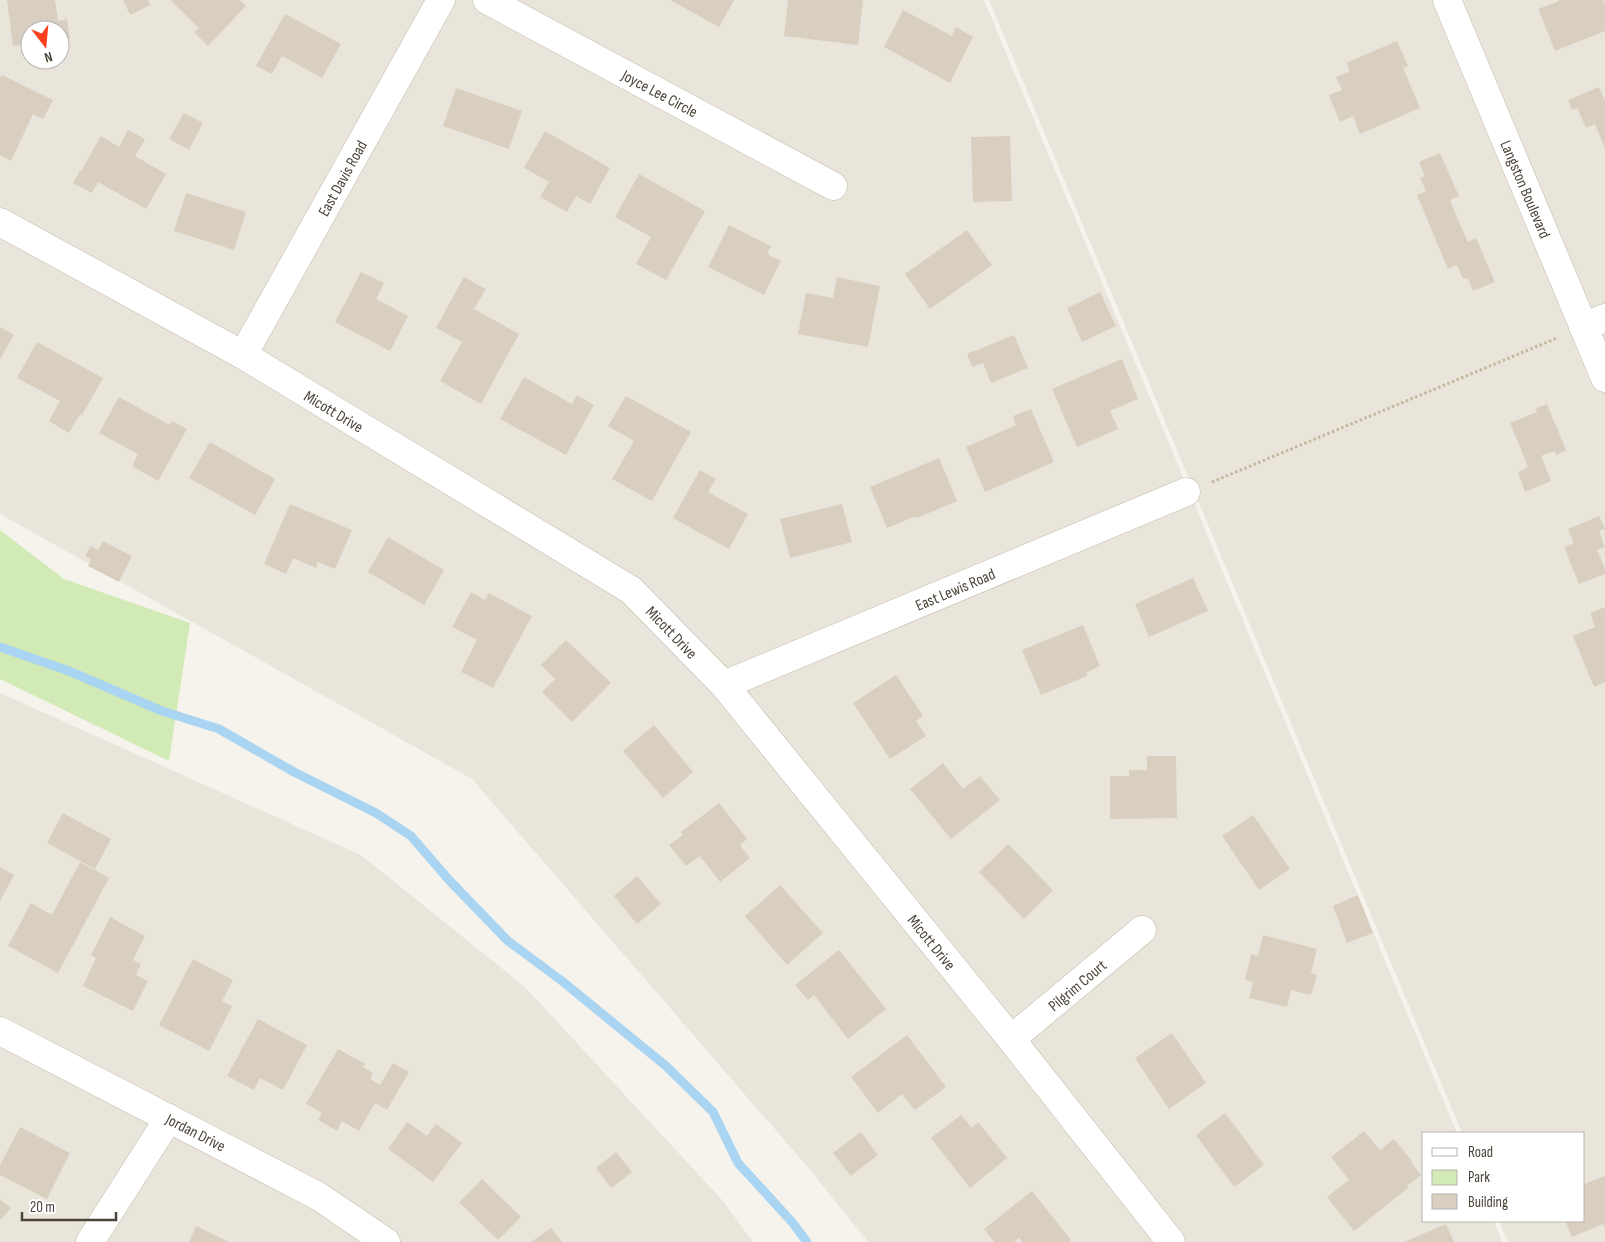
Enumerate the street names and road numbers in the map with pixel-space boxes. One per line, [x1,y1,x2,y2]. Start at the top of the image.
street label: Joyce Lee Circle [617,66,700,122]
street label: East Davis Road [315,138,372,220]
street label: Langston Boulevard [1495,138,1554,241]
street label: Micott Drive [300,387,366,437]
street label: East Lewis Road [913,565,998,616]
street label: Micott Drive [641,603,701,663]
street label: Micott Drive [903,911,959,974]
street label: Pilgrim Court [1045,956,1111,1016]
street label: Jordan Drive [161,1110,228,1156]

